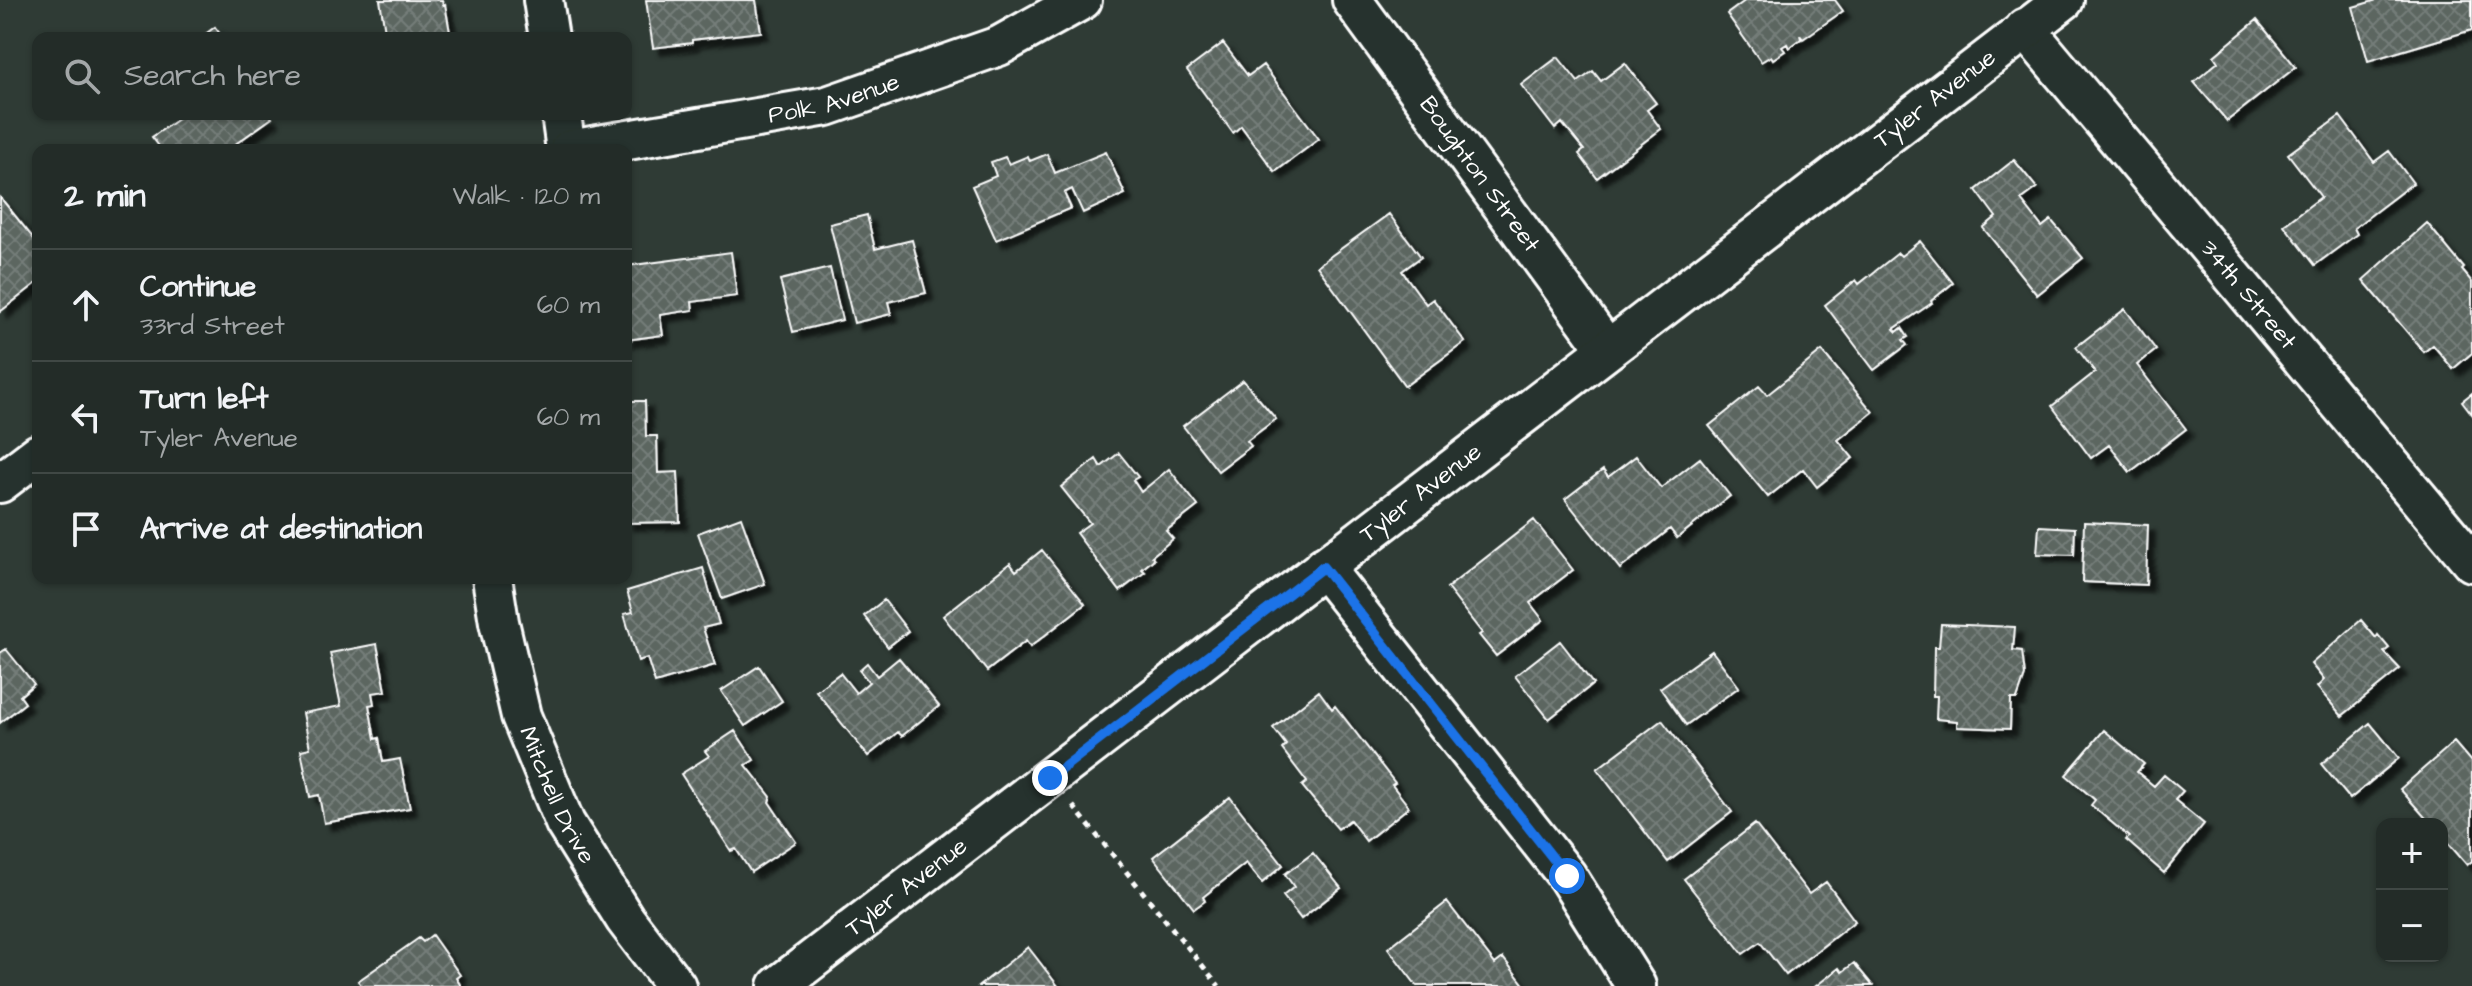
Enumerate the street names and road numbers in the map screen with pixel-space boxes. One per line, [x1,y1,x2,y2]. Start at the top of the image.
street label: Tyler Avenue [1867,41,2003,157]
street label: Polk Avenue [766,65,904,133]
street label: Boughton Street [1411,89,1548,260]
street label: 34th Street [2192,233,2305,357]
street label: Tyler Avenue [1353,435,1489,551]
street label: Mitchell Drive [510,721,603,871]
street label: Tyler Avenue [838,830,975,945]

